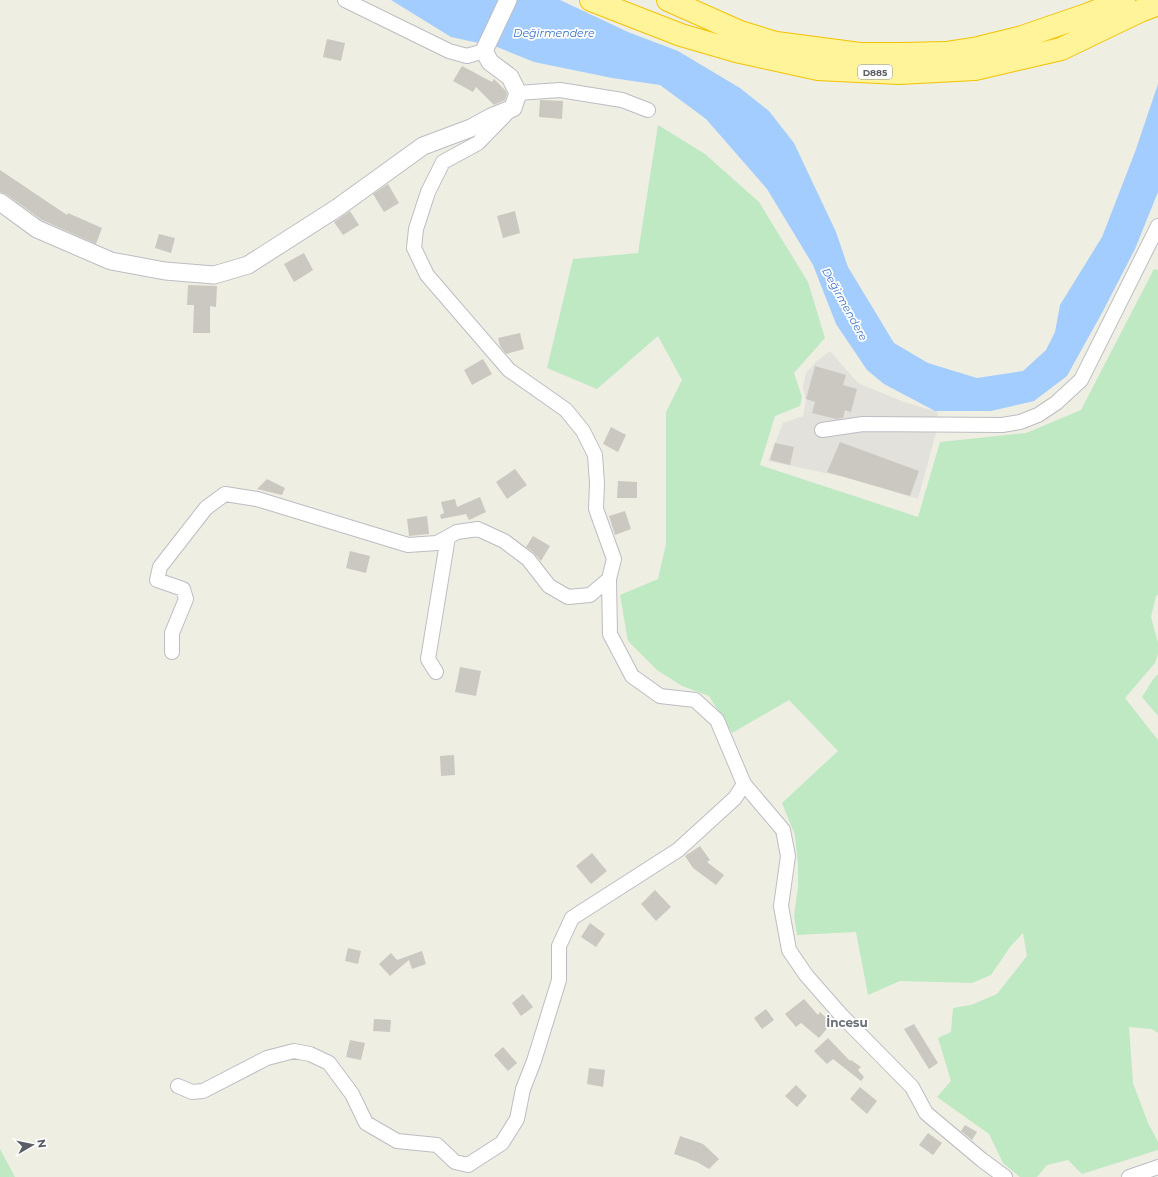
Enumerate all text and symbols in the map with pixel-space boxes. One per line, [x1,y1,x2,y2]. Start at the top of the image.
water label: Değirmendere [513,26,595,40]
road number: D885 [858,65,892,79]
water label: Değirmendere [819,265,871,343]
district label: İncesu [826,1015,868,1030]
north arrow [12,1125,52,1165]
text: N [34,1138,49,1149]

